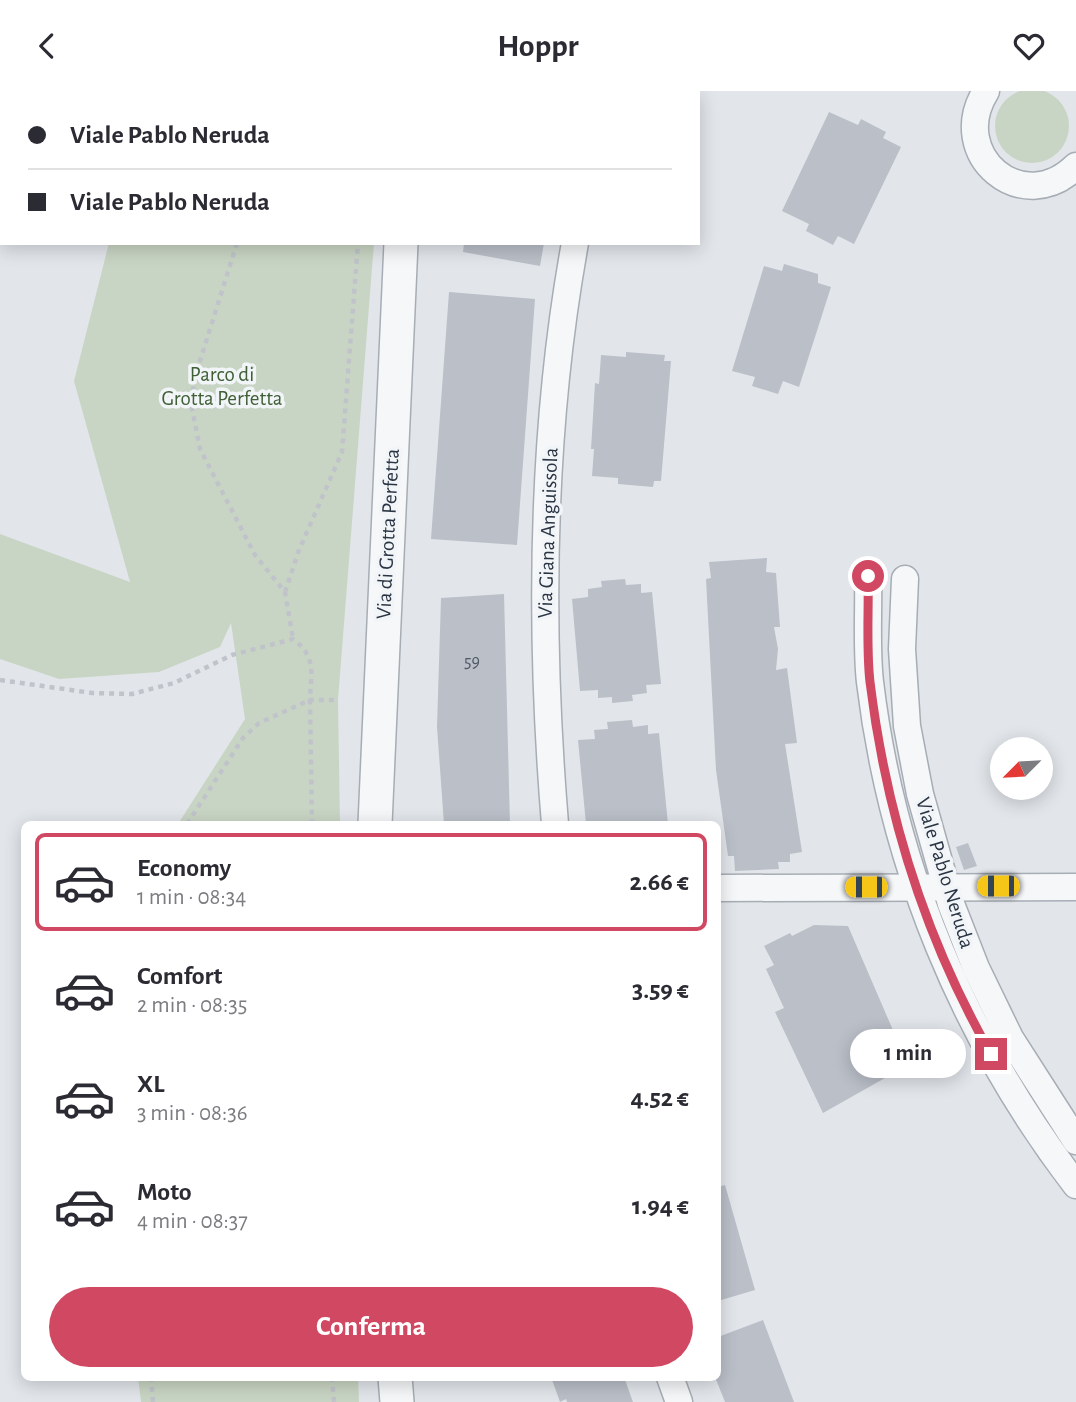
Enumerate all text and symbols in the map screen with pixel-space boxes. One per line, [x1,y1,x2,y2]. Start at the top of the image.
icon: back [28,27,66,65]
icon: heart [1010,27,1048,65]
text: Hoppr [497,30,579,62]
text: Viale Pablo Neruda [70,122,270,148]
text: Viale Pablo Neruda [70,189,270,215]
park label: Parco di Grotta Perfetta [161,364,283,409]
street label: Via Giana Anguissola [535,447,561,619]
street label: Via di Grotta Perfetta [373,448,403,620]
route start [852,560,884,592]
house number: 59 [464,653,480,671]
north arrow [990,737,1054,800]
map controls [990,737,1053,800]
street label: Viale Pablo Neruda [912,795,978,951]
icon: car [53,851,116,914]
text: Economy [137,855,231,881]
text: 2.66 € [630,869,689,895]
car [978,876,1020,897]
car [846,877,888,898]
text: 1 min · 08:34 [137,886,246,909]
icon: car [53,959,116,1022]
text: Comfort [137,963,222,989]
text: 3.59 € [632,977,689,1003]
text: 2 min · 08:35 [137,994,247,1017]
callout: 1 min [851,1030,967,1079]
route end [975,1038,1007,1070]
text: 1 min [884,1042,932,1065]
icon: car [53,1067,116,1130]
text: XL [137,1071,164,1097]
text: 4.52 € [630,1085,689,1111]
text: 3 min · 08:36 [137,1102,248,1125]
icon: car [53,1175,116,1238]
text: Moto [137,1179,192,1205]
text: 1.94 € [632,1193,689,1219]
text: 4 min · 08:37 [137,1210,248,1233]
button: Conferma [49,1287,693,1367]

